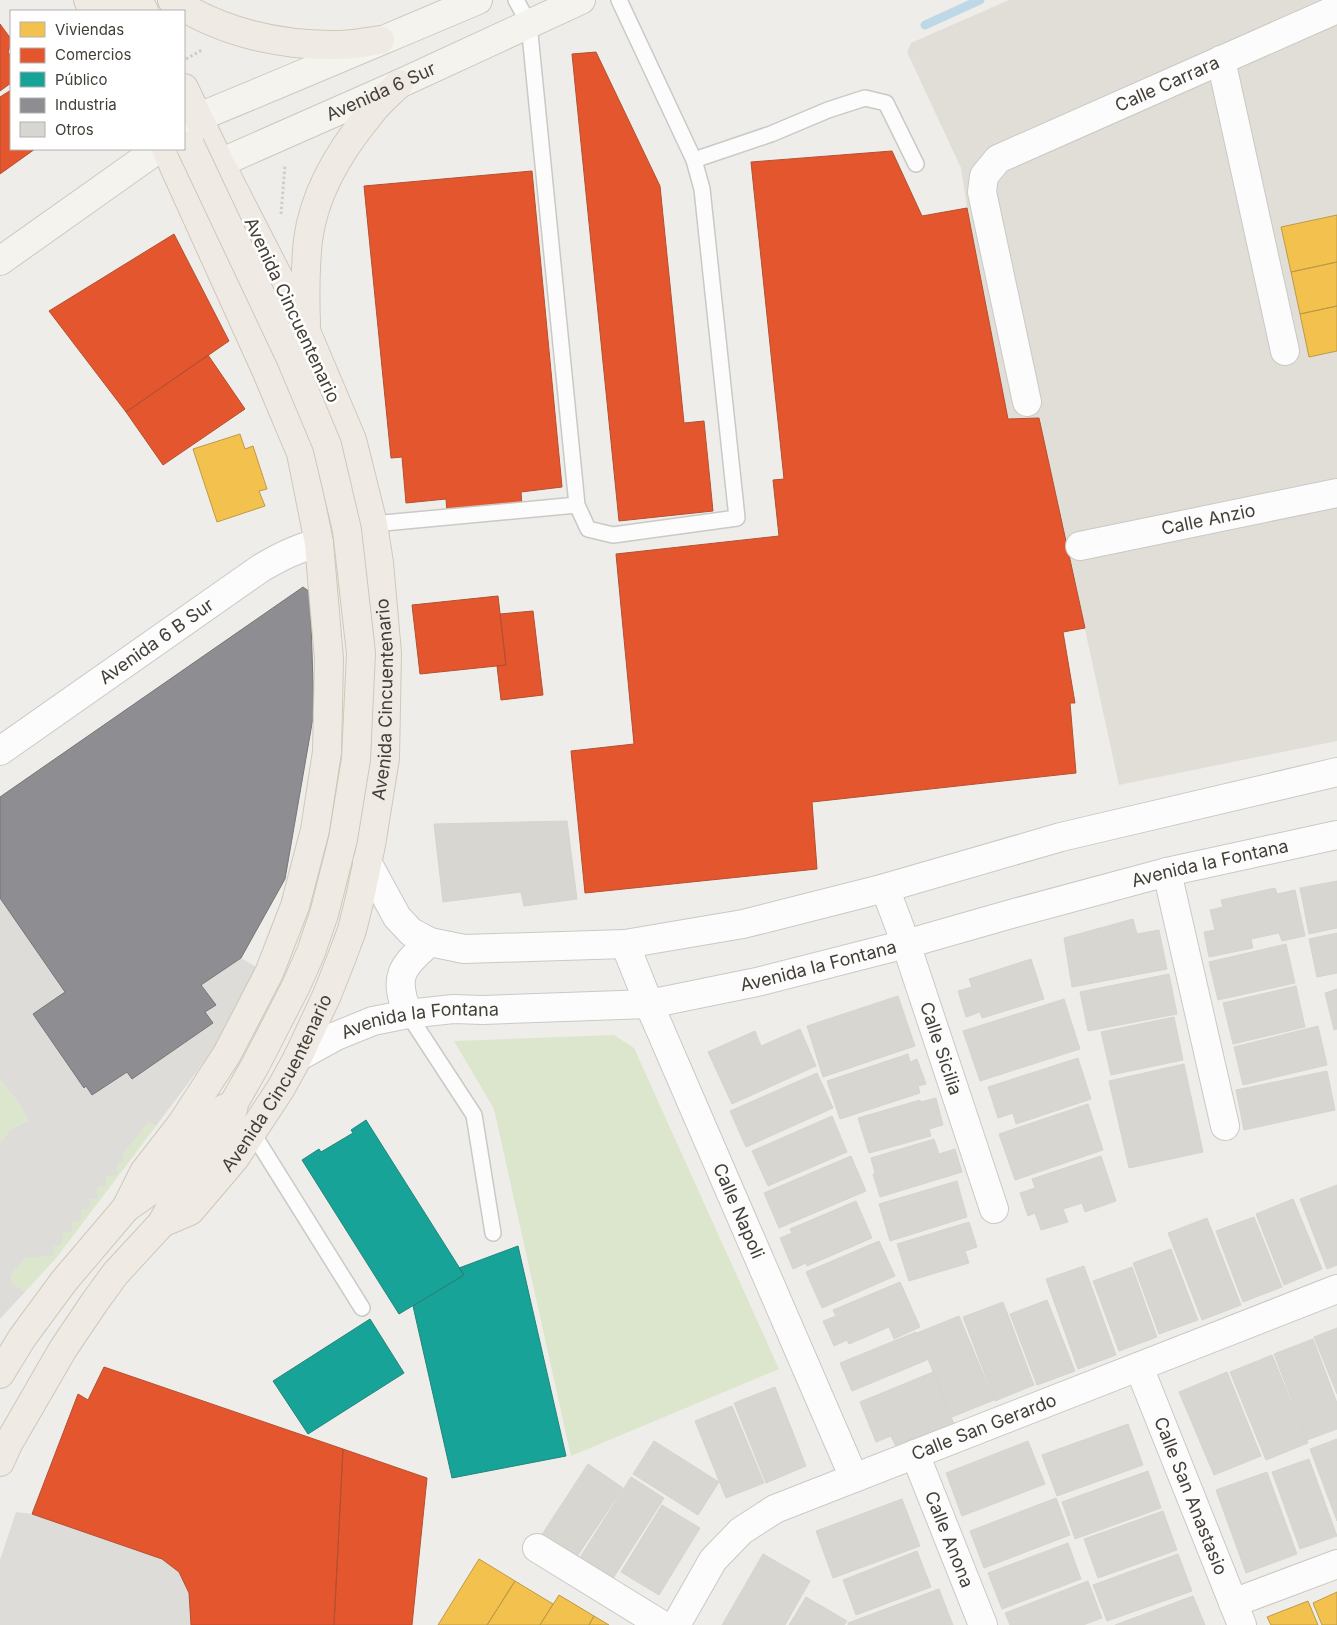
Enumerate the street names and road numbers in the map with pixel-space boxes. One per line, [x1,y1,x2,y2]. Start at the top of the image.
street label: Calle Carrara [1112,51,1222,116]
street label: Avenida 6 Sur [323,58,439,125]
street label: Avenida Cincuentenario [240,214,345,406]
street label: Calle Anzio [1159,499,1257,539]
street label: Avenida 6 B Sur [95,594,217,688]
street label: Avenida Cincuentenario [367,598,397,802]
street label: Avenida la Fontana [1129,835,1290,891]
street label: Avenida la Fontana [738,936,899,995]
street label: Avenida Cincuentenario [217,991,336,1176]
street label: Avenida la Fontana [338,998,499,1043]
street label: Calle Sicilia [916,999,966,1098]
street label: Calle Napoli [709,1160,769,1262]
street label: Calle San Gerardo [908,1389,1059,1465]
street label: Calle San Anastasio [1150,1414,1232,1578]
street label: Calle Anona [921,1488,978,1591]

